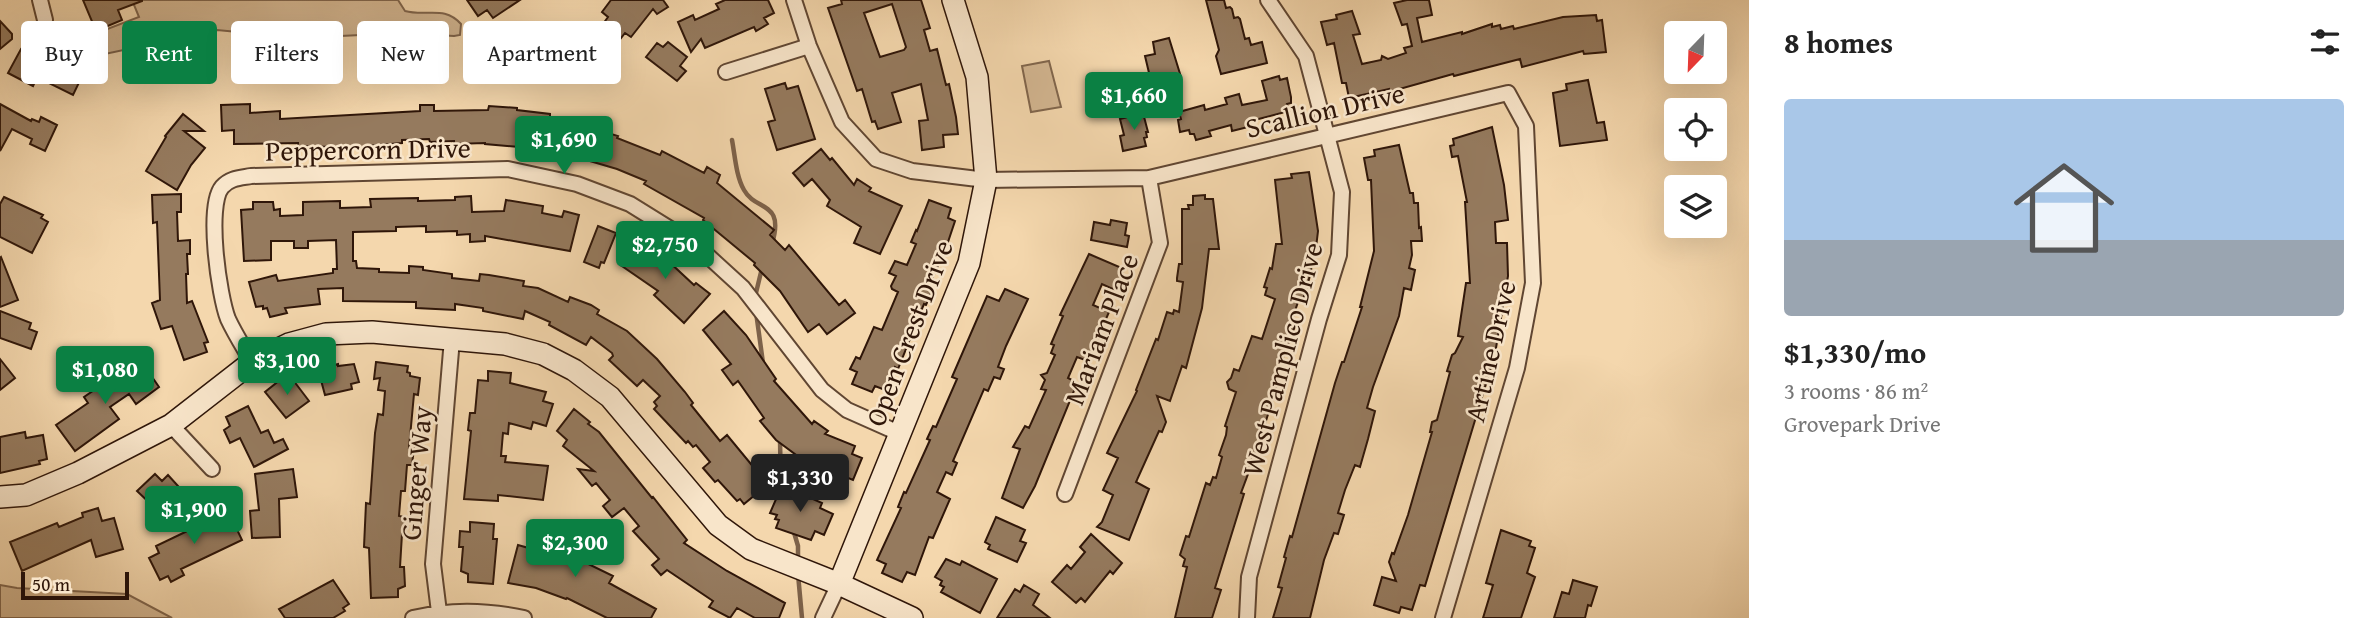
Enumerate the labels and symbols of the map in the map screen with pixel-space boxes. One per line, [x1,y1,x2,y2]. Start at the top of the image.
north arrow [1664,21,1727,84]
street label: Scallion Drive [1241,71,1408,148]
pin: $1,660 [1077,72,1191,132]
pin: $1,690 [507,116,621,176]
street label: Peppercorn Drive [265,126,471,171]
pin: $2,750 [608,222,722,281]
street label: Open Crest Drive [854,234,963,432]
street label: West Pamplico Drive [1231,237,1332,480]
street label: Mariam Place [1053,247,1148,411]
street label: Artine Drive [1453,276,1526,426]
pin: $3,100 [230,338,344,397]
pin: $1,080 [48,346,162,406]
street label: Ginger Way [389,404,442,542]
pin: $1,330 [743,454,857,514]
pin: $1,900 [137,486,251,546]
pin: $2,300 [518,520,632,579]
scale bar [21,569,130,601]

